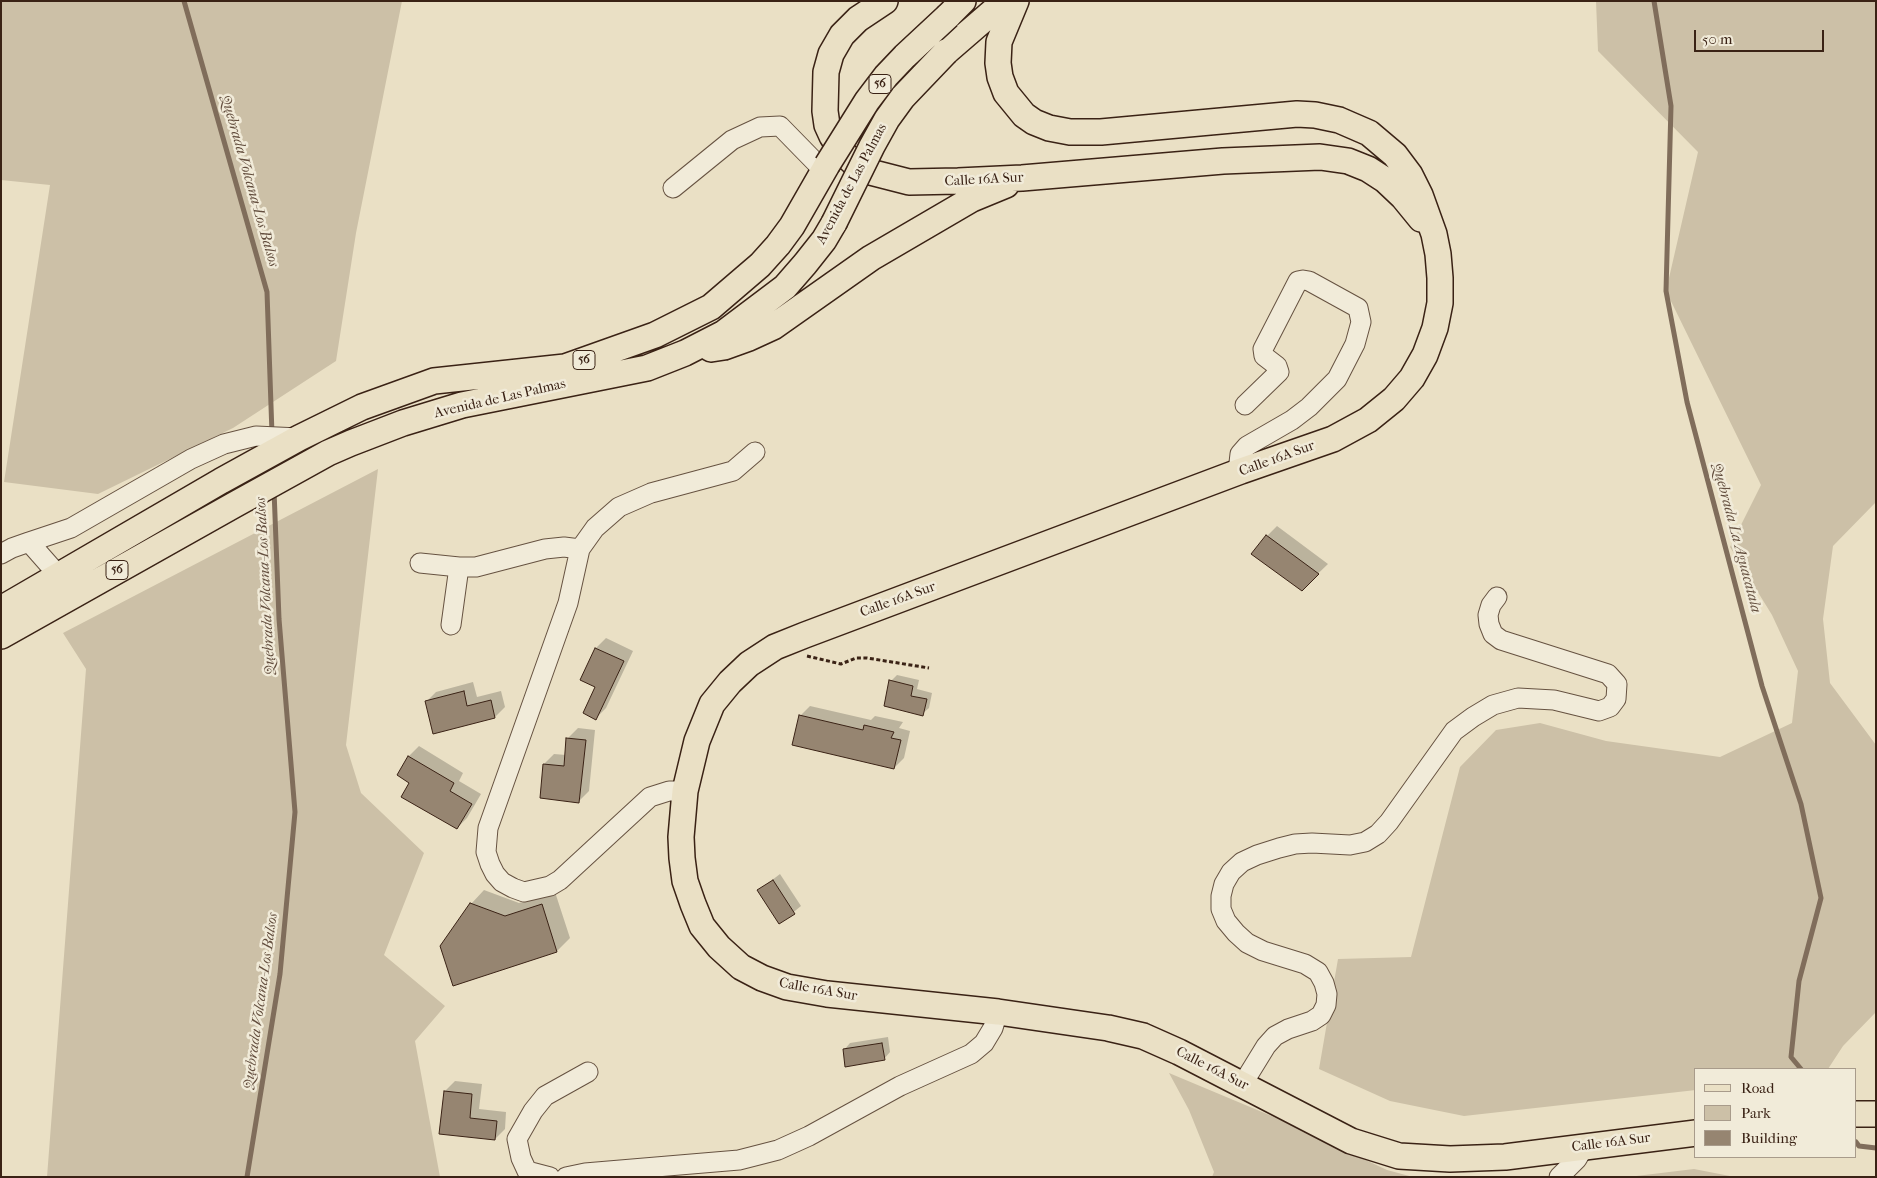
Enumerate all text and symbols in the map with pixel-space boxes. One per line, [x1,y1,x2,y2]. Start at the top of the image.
scale bar [1697,20,1827,52]
text: 50 m [1702,30,1732,48]
road number: 56 [869,74,891,94]
water label: Quebrada Volcana-Los Balsos [216,93,282,269]
street label: Avenida de Las Palmas [813,121,891,247]
street label: Calle 16A Sur [944,170,1024,190]
road number: 56 [573,350,595,370]
street label: Avenida de Las Palmas [433,376,567,422]
street label: Calle 16A Sur [1237,438,1317,480]
water label: Quebrada La Aguacatala [1707,461,1765,615]
water label: Quebrada Volcana-Los Balsos [252,497,280,675]
road number: 56 [106,560,128,580]
street label: Calle 16A Sur [858,579,938,621]
water label: Quebrada Volcana-Los Balsos [240,912,282,1090]
street label: Calle 16A Sur [778,975,858,1005]
street label: Calle 16A Sur [1173,1044,1251,1094]
legend [1694,1068,1857,1158]
text: Road [1741,1079,1774,1097]
text: Park [1741,1104,1771,1122]
text: Building [1741,1129,1797,1147]
street label: Calle 16A Sur [1571,1130,1651,1156]

